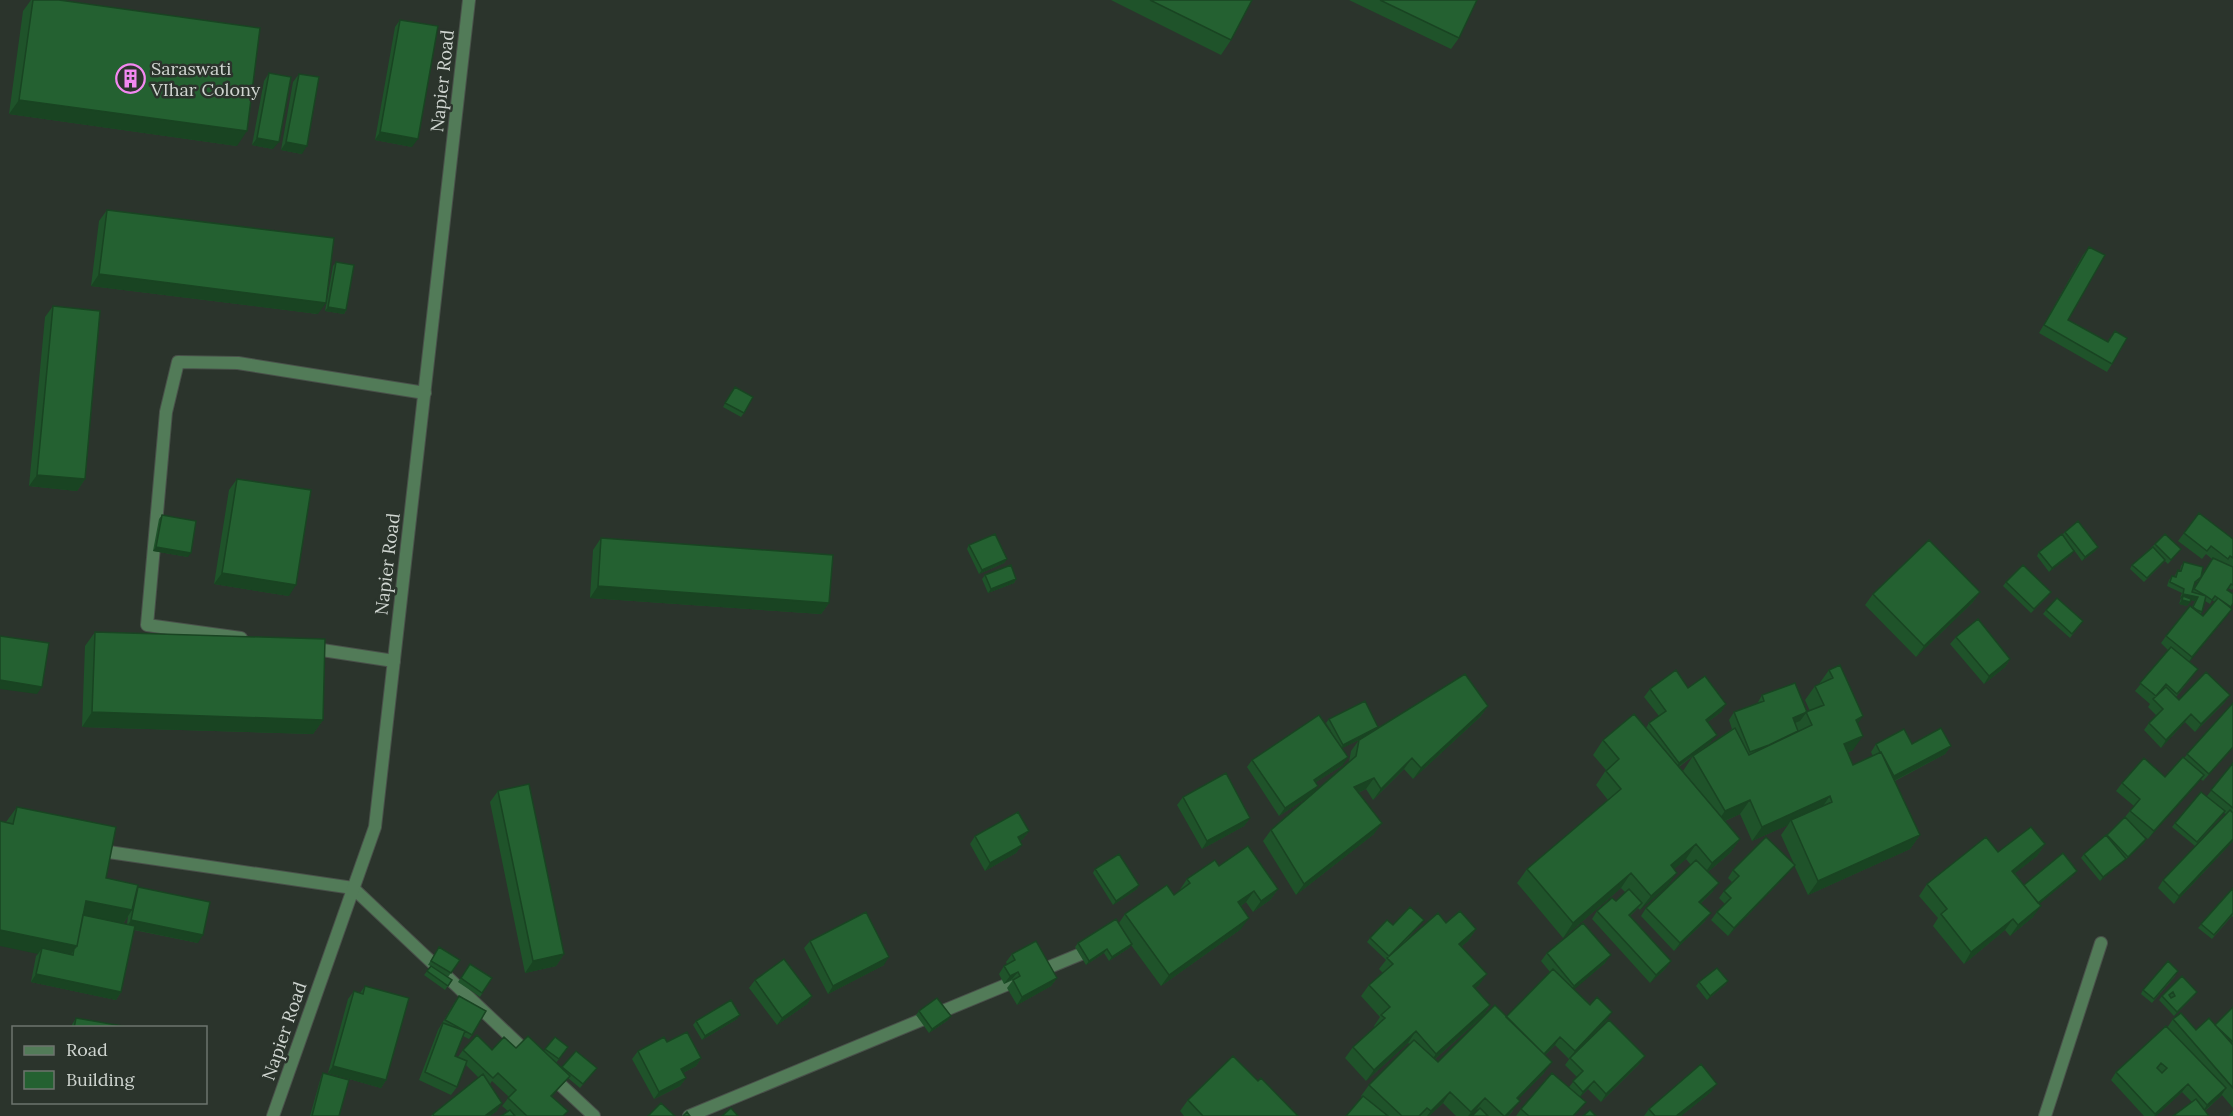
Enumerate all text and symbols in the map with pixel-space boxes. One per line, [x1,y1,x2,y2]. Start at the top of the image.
street label: Napier Road [425,28,459,133]
place label: Saraswati VIhar Colony [150,57,261,101]
building icon: Saraswati VIhar Colony [114,62,146,94]
street label: Napier Road [369,511,405,616]
street label: Napier Road [256,978,312,1083]
legend [12,1026,207,1104]
text: Road [66,1038,108,1061]
text: Building [66,1068,136,1091]

